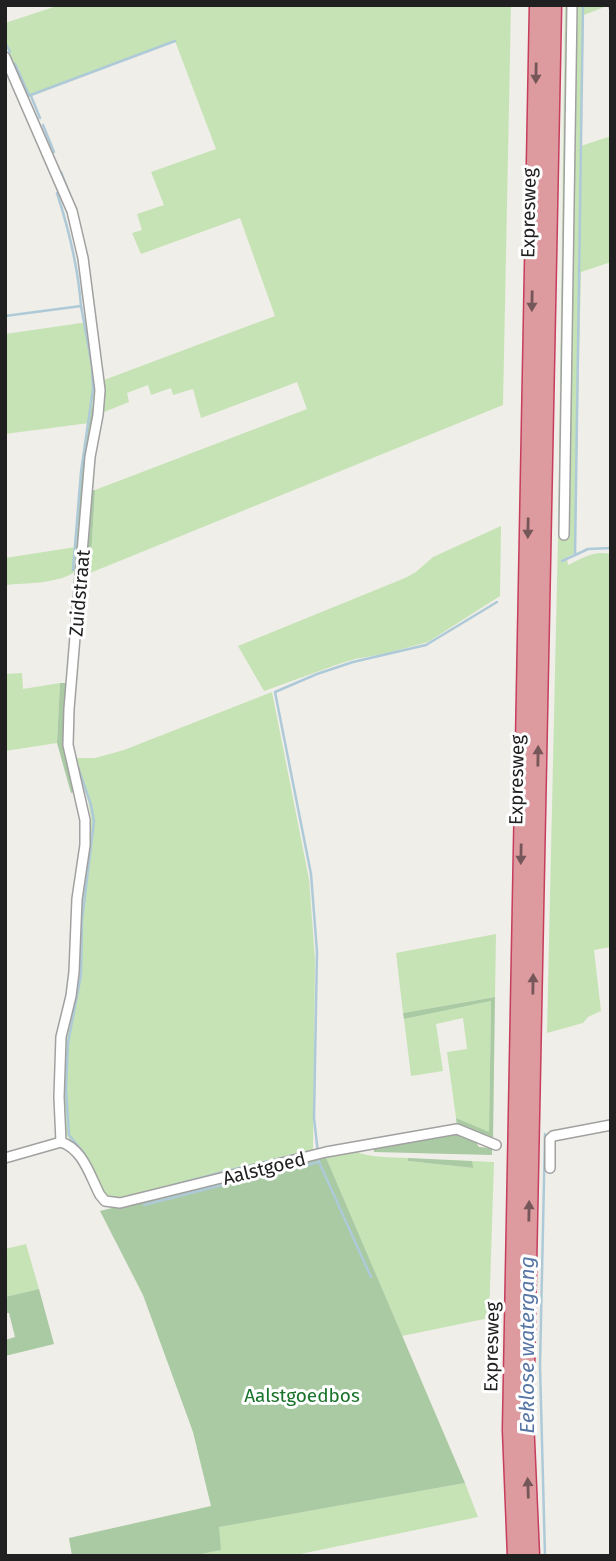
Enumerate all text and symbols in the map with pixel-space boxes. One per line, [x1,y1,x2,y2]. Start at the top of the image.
one-way arrow [530,63,542,85]
street label: Expresweg [516,168,541,258]
one-way arrow [526,290,538,312]
one-way arrow [522,518,533,540]
street label: Zuidstraat [64,548,95,637]
street label: Expresweg [504,735,529,825]
one-way arrow [532,745,544,767]
one-way arrow [516,843,527,865]
one-way arrow [528,972,539,994]
street label: Aalstgoed [220,1147,308,1190]
one-way arrow [523,1200,535,1222]
water label: Eeklose watergang [514,1256,540,1434]
street label: Expresweg [479,1302,504,1392]
park label: Aalstgoedbos [244,1384,360,1407]
one-way arrow [522,1476,533,1498]

